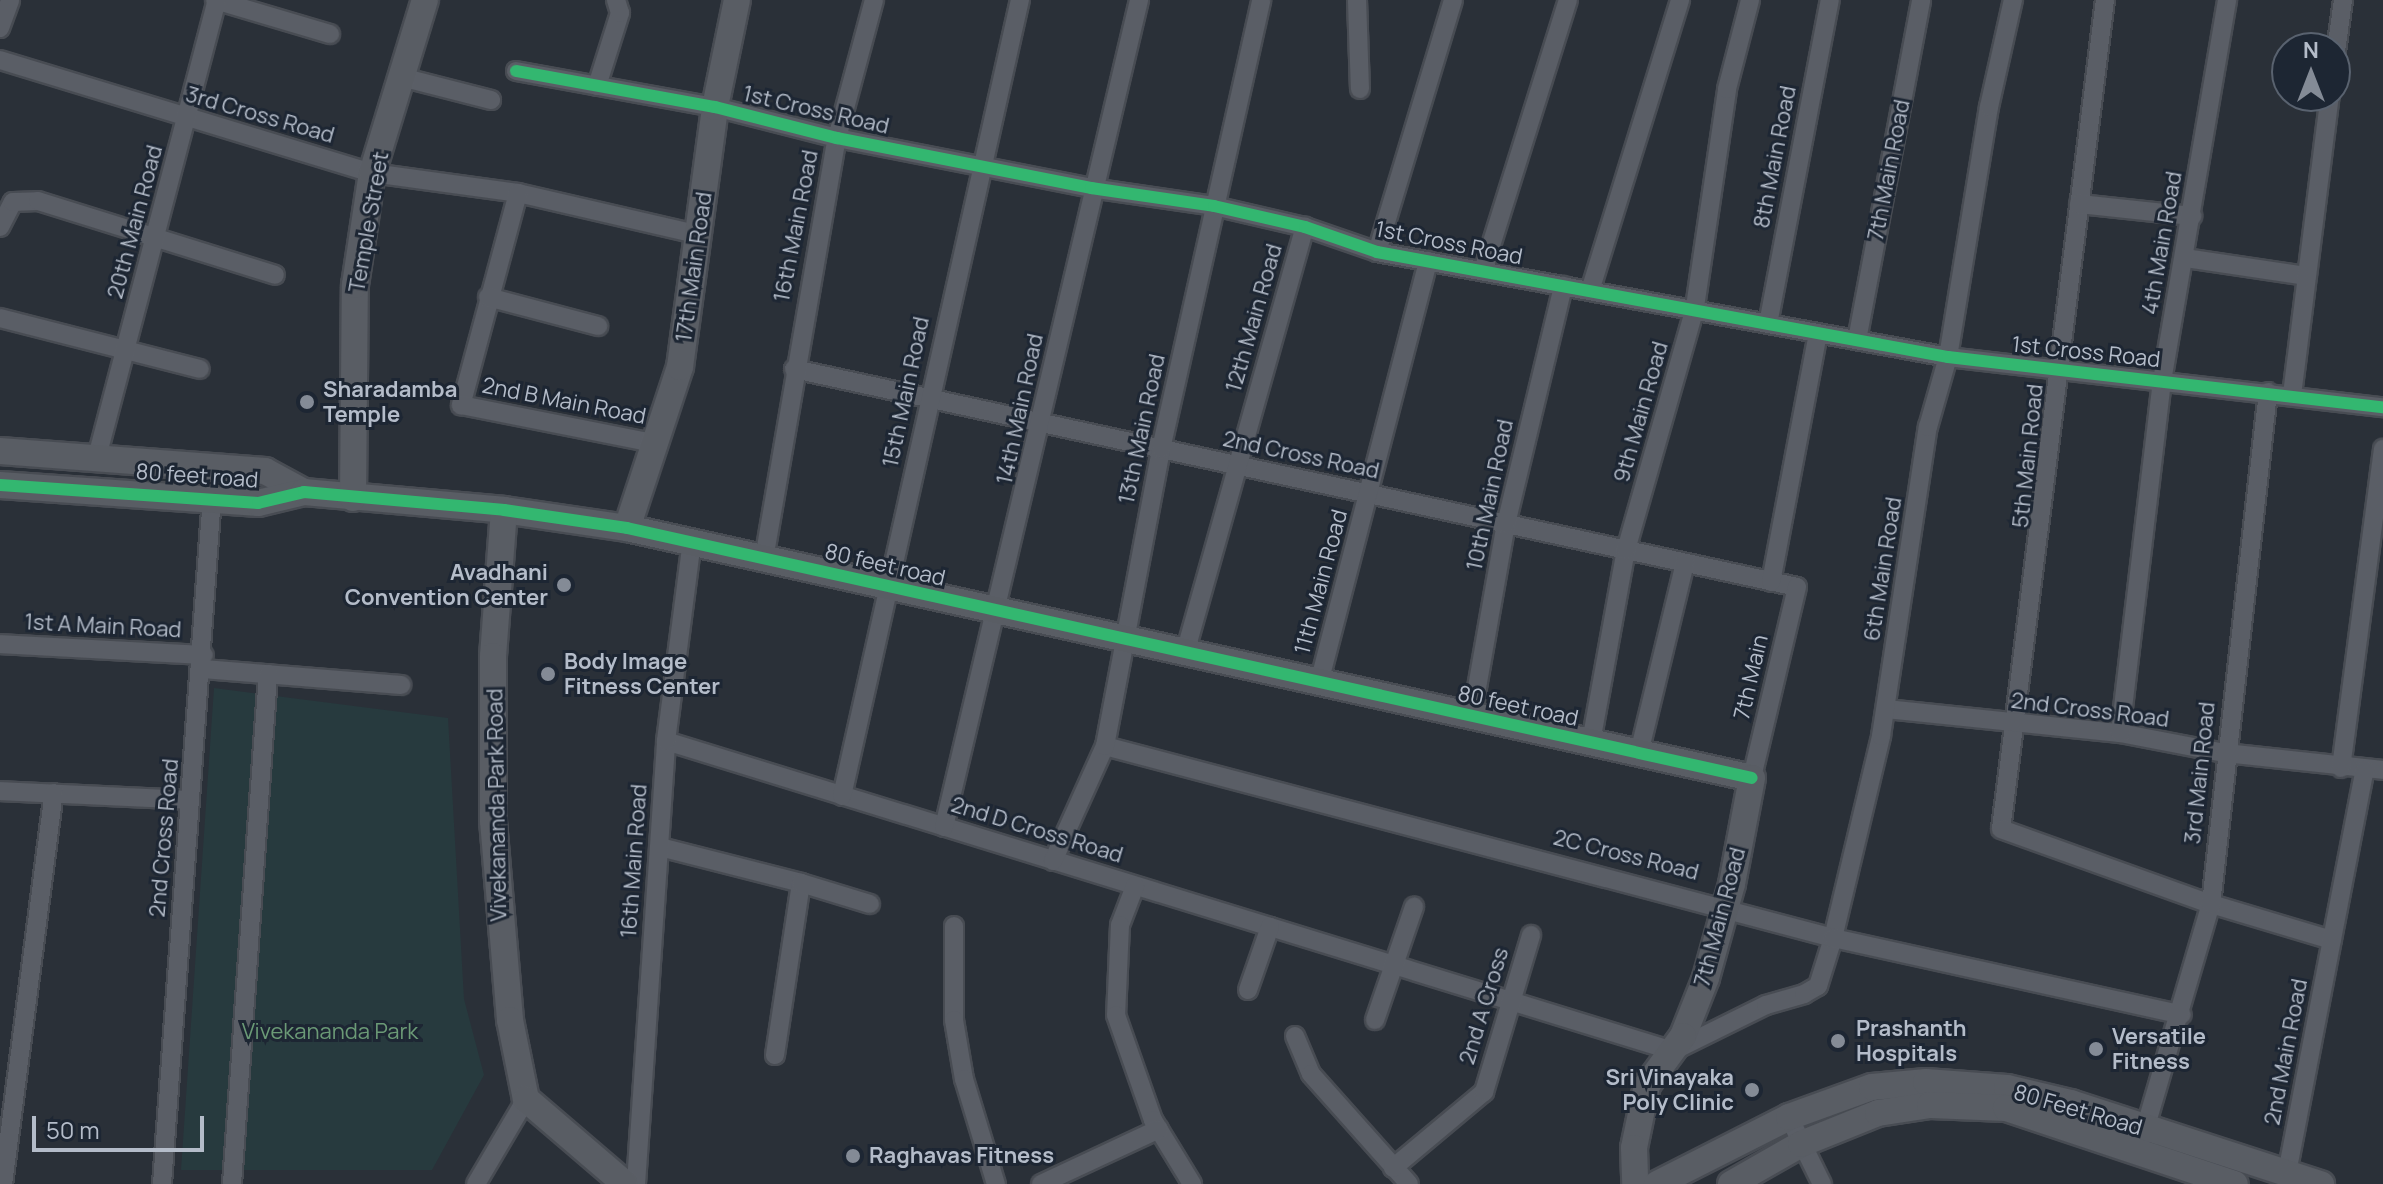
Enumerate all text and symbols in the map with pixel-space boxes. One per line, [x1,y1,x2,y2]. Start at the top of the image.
north arrow [2271,32,2351,112]
text: N [2303,35,2319,65]
street label: 1st Cross Road [740,80,892,140]
street label: 3rd Cross Road [183,81,337,149]
street label: 8th Main Road [1748,84,1802,230]
street label: 7th Main Road [1862,97,1916,243]
street label: 20th Main Road [102,142,168,302]
street label: 16th Main Road [768,148,824,304]
street label: Temple Street [344,149,394,295]
street label: 4th Main Road [2136,169,2188,317]
street label: 17th Main Road [670,190,718,344]
street label: 1st Cross Road [1373,216,1525,270]
street label: 12th Main Road [1220,241,1288,395]
street label: 15th Main Road [877,314,935,470]
street label: 14th Main Road [991,331,1049,487]
street label: 1st Cross Road [2010,331,2162,373]
street label: 9th Main Road [1608,338,1674,486]
street label: 13th Main Road [1113,352,1171,506]
street label: 2nd B Main Road [480,372,648,430]
place label: Sharadamba Temple [323,376,457,428]
street label: 5th Main Road [2007,383,2049,529]
marker: Sharadamba Temple [298,393,316,411]
street label: 10th Main Road [1461,417,1519,573]
street label: 2nd Cross Road [1221,426,1381,484]
street label: 80 feet road [135,459,259,493]
street label: 6th Main Road [1859,495,1907,643]
street label: 11th Main Road [1289,507,1353,657]
street label: 80 feet road [822,538,948,592]
place label: Avadhani Convention Center [345,559,548,610]
marker: Avadhani Convention Center [555,576,573,594]
street label: 1st A Main Road [24,609,182,643]
street label: 7th Main [1728,632,1774,722]
place label: Body Image Fitness Center [564,648,720,700]
marker: Body Image Fitness Center [539,665,557,683]
street label: 80 feet road [1455,680,1581,732]
street label: 2nd Cross Road [2010,687,2170,733]
street label: Vivekananda Park Road [482,688,512,922]
street label: 3rd Main Road [2179,701,2221,845]
street label: 2nd Cross Road [144,758,184,918]
street label: 16th Main Road [615,783,653,939]
street label: 2nd D Cross Road [948,791,1126,869]
street label: 2C Cross Road [1551,824,1701,886]
street label: 7th Main Road [1689,845,1751,989]
street label: 2nd A Cross [1454,944,1514,1068]
street label: 2nd Main Road [2259,977,2313,1127]
place label: Prashanth Hospitals [1856,1015,1967,1066]
park label: Vivekananda Park [242,1019,418,1045]
place label: Versatile Fitness [2112,1023,2206,1074]
marker: Prashanth Hospitals [1827,1030,1849,1052]
marker: Versatile Fitness [2087,1040,2105,1058]
place label: Sri Vinayaka Poly Clinic [1606,1064,1734,1116]
marker: Sri Vinayaka Poly Clinic [1741,1079,1763,1101]
street label: 80 Feet Road [2011,1079,2145,1141]
scale bar [36,1100,208,1150]
text: 50 m [46,1113,100,1146]
place label: Raghavas Fitness [869,1143,1054,1169]
marker: Raghavas Fitness [844,1147,862,1165]

